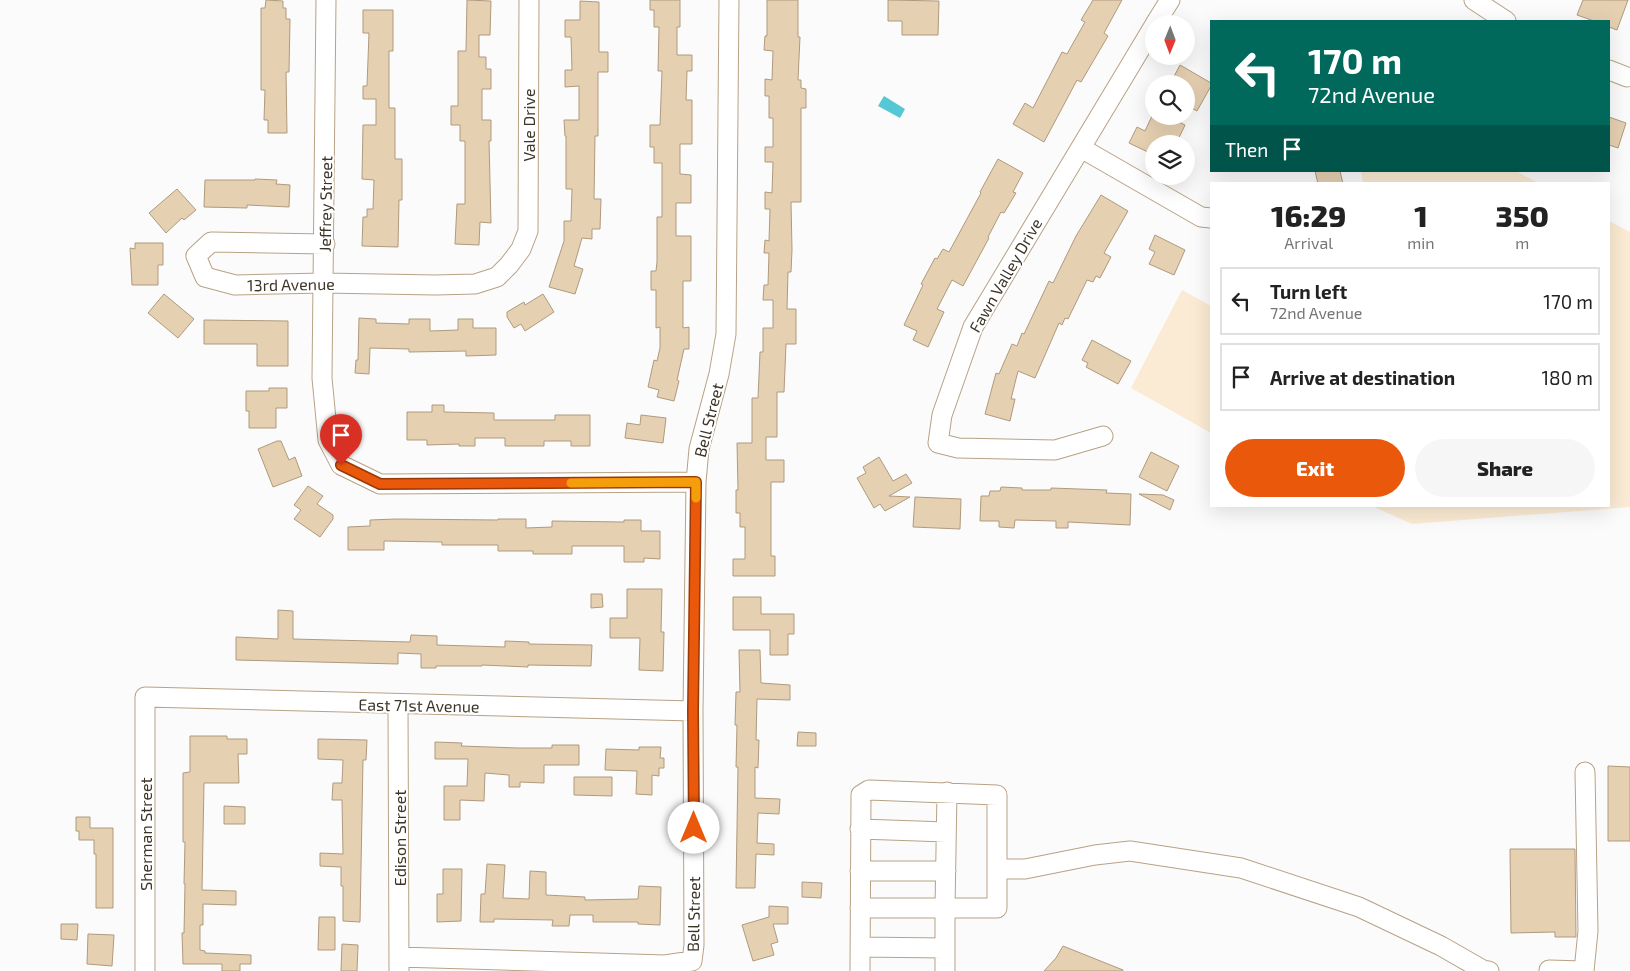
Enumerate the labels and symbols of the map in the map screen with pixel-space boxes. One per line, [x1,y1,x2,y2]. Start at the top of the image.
north arrow [1145,15,1195,65]
street label: Vale Drive [519,89,538,161]
street label: Jeffrey Street [315,156,335,252]
street label: Fawn Valley Drive [965,215,1045,335]
street label: 13rd Avenue [247,274,335,294]
street label: Bell Street [690,381,726,459]
pin [320,414,362,465]
street label: East 71st Avenue [358,694,480,716]
street label: Sherman Street [136,777,155,891]
street label: Edison Street [390,790,409,886]
position arrow [667,801,719,853]
street label: Bell Street [683,876,703,952]

